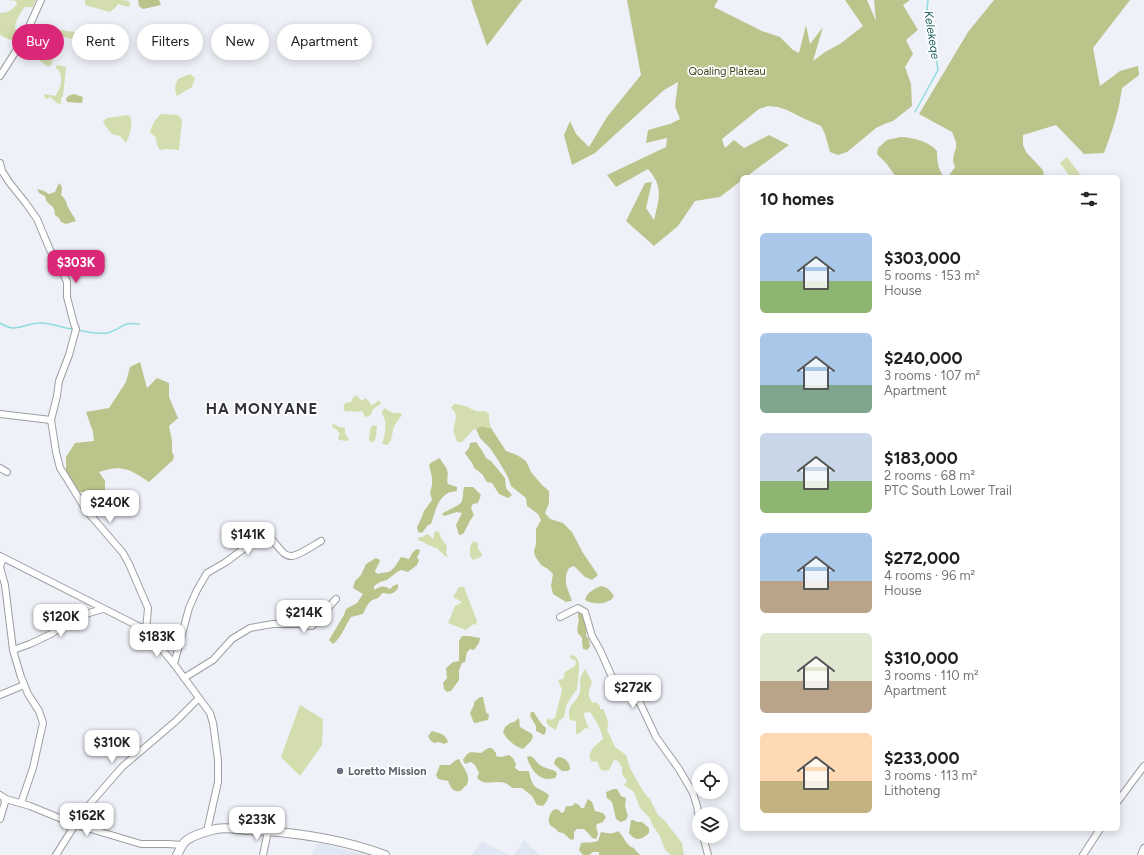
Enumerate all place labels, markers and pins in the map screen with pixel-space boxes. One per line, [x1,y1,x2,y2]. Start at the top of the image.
pin: $303K [48,250,104,284]
pin: $240K [82,490,138,524]
pin: $141K [220,522,276,556]
pin: $214K [276,600,332,634]
pin: $120K [33,604,89,638]
pin: $183K [129,624,185,658]
pin: $272K [605,675,661,709]
pin: $310K [84,730,140,764]
place label: Loretto Mission [348,765,426,778]
marker: Loretto Mission [335,766,345,776]
pin: $162K [59,803,115,837]
pin: $233K [229,807,285,841]

